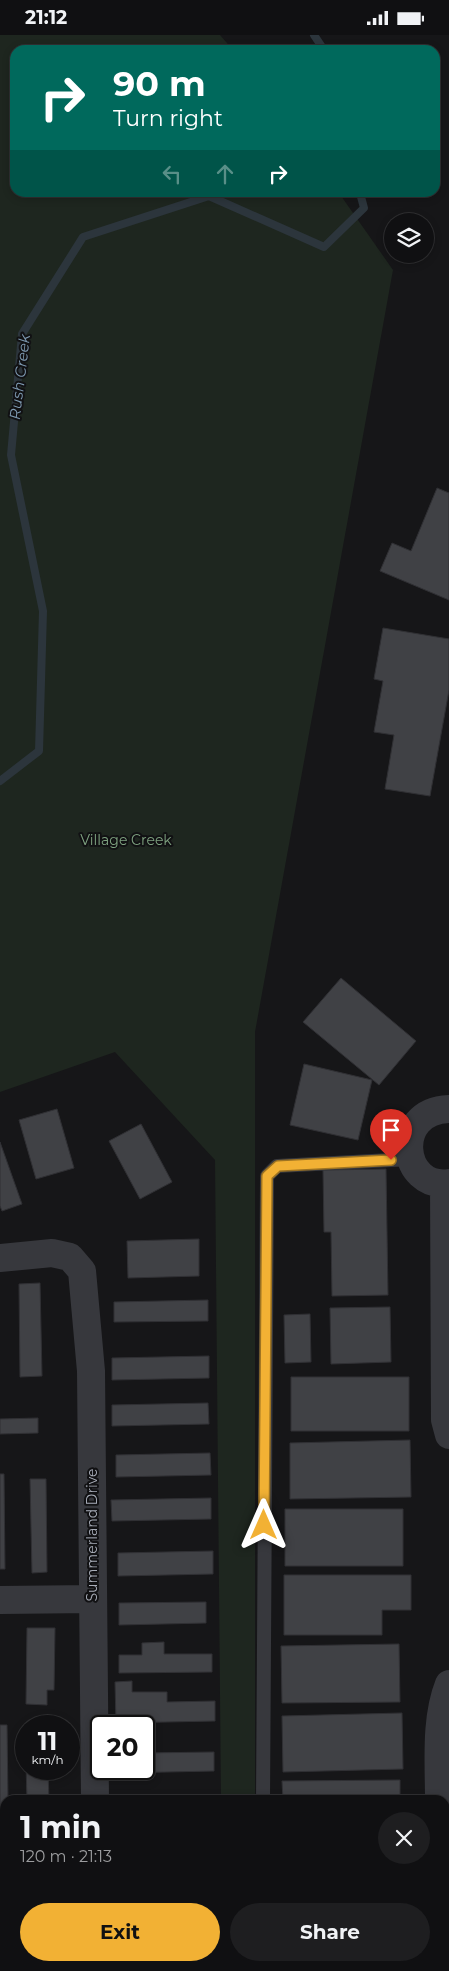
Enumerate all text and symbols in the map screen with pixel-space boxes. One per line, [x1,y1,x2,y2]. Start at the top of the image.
text: 21:12 [25,6,67,29]
text: 90 m [113,62,206,105]
icon: right [30,65,95,130]
text: Turn right [113,105,223,132]
icon: left [158,160,186,188]
icon: ahead [211,160,239,188]
icon: right [264,160,292,188]
map controls [384,213,434,263]
button: layers [384,213,434,263]
water label: Rush Creek [5,332,34,421]
park label: Village Creek [80,831,172,849]
pin [370,1109,412,1160]
icon: arrive [377,1116,405,1144]
street label: Summerland Drive [83,1468,101,1602]
position arrow [237,1498,289,1550]
speed limit sign: 20 [90,1715,155,1780]
text: 11 [38,1726,57,1756]
text: km/h [31,1752,64,1767]
text: 1 min [20,1809,101,1846]
button: close [378,1812,430,1864]
text: 120 m · 21:13 [20,1847,112,1866]
button: Exit [20,1903,220,1961]
button: Share [230,1903,430,1961]

